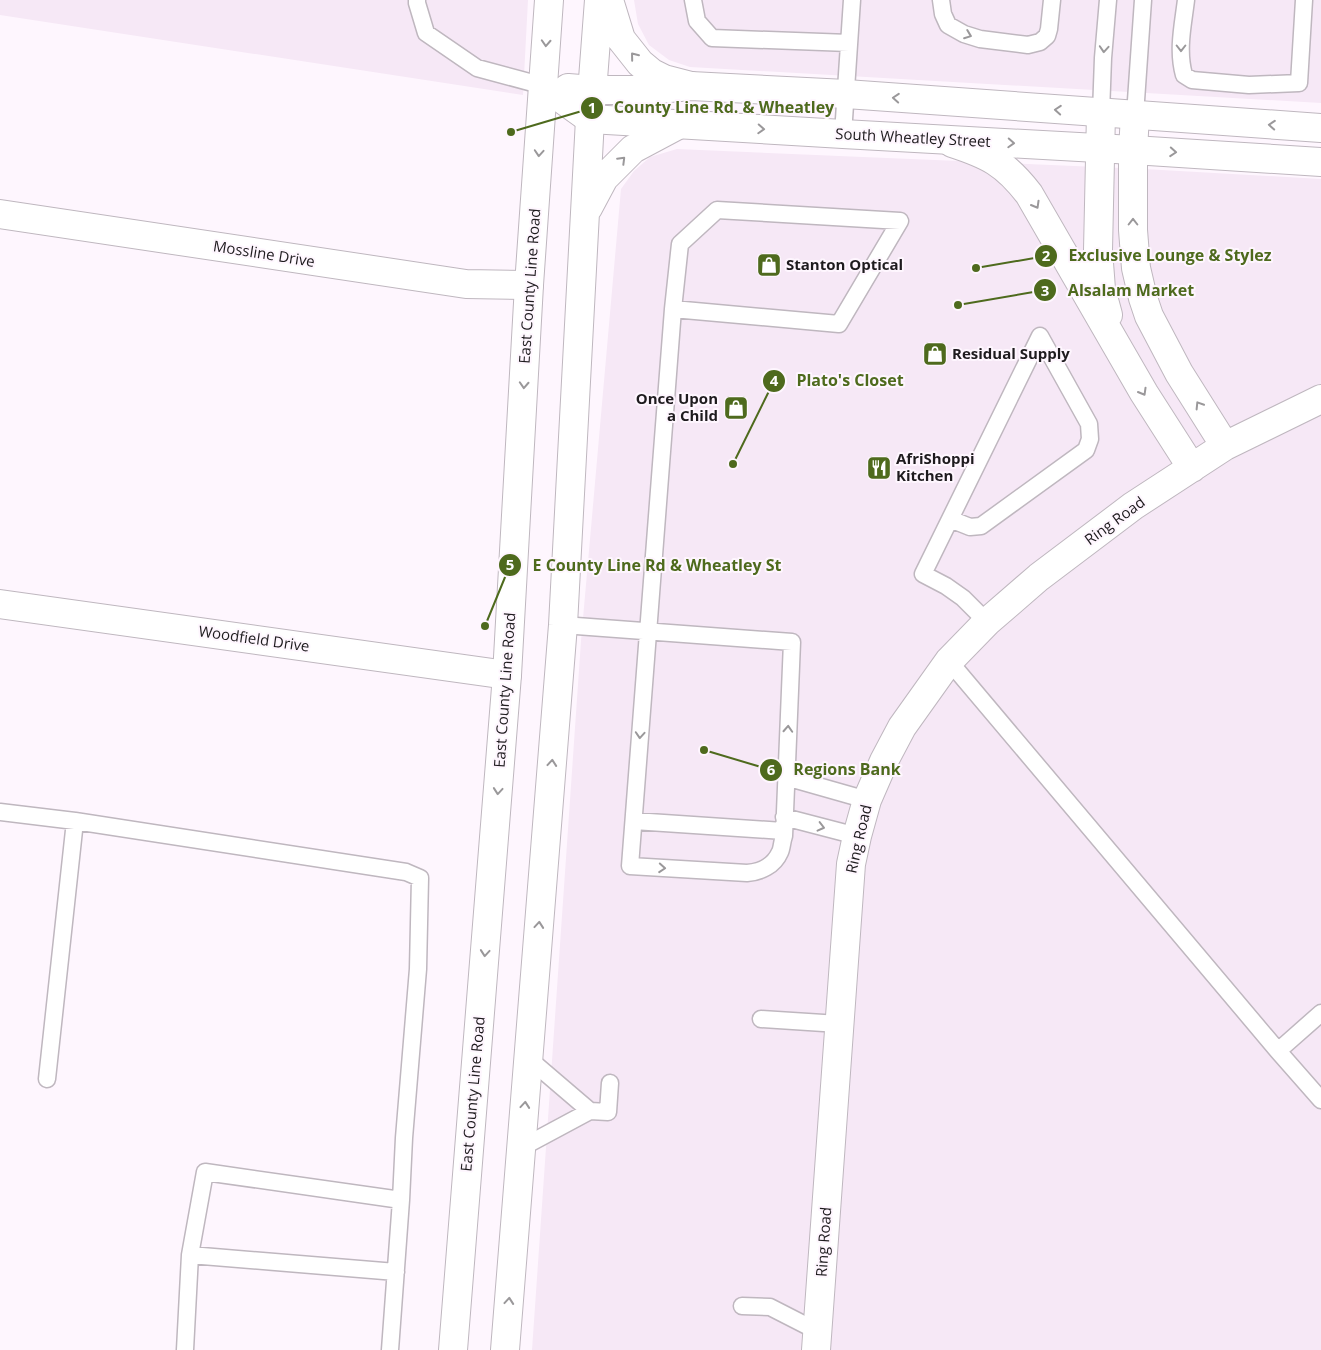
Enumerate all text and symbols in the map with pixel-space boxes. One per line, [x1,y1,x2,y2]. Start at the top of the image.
one-way arrow [963,29,972,39]
one-way arrow [541,40,552,48]
one-way arrow [1099,45,1110,53]
one-way arrow [1176,45,1186,53]
one-way arrow [632,53,640,62]
callout: County Line Rd. & Wheatley [579,92,845,123]
one-way arrow [892,93,900,104]
text: County Line Rd. & Wheatley [614,96,835,118]
text: 1 [588,97,596,117]
one-way arrow [1054,104,1062,115]
one-way arrow [1268,119,1276,130]
street label: South Wheatley Street [835,123,991,151]
one-way arrow [757,124,765,135]
one-way arrow [1007,138,1015,149]
one-way arrow [1169,147,1177,158]
one-way arrow [534,149,545,157]
one-way arrow [616,157,625,166]
one-way arrow [1029,200,1039,209]
street label: East County Line Road [514,208,544,364]
one-way arrow [1128,218,1138,226]
street label: Mossline Drive [212,235,316,271]
callout: Exclusive Lounge & Stylez [1033,240,1281,271]
text: Exclusive Lounge & Stylez [1068,244,1272,266]
text: 2 [1042,245,1051,265]
shop icon: Stanton Optical [756,252,782,278]
place label: Stanton Optical [786,254,903,274]
callout: Alsalam Market [1032,275,1204,306]
text: Alsalam Market [1068,279,1194,301]
text: 3 [1041,280,1049,300]
shop icon: Residual Supply [922,341,948,367]
place label: Residual Supply [952,343,1070,363]
callout: Plato's Closet [762,365,914,396]
text: Plato's Closet [796,369,904,391]
text: 4 [770,370,779,390]
one-way arrow [518,381,529,389]
one-way arrow [1136,386,1146,395]
place label: Once Upon a Child [636,388,718,425]
shop icon: Once Upon a Child [723,395,749,421]
one-way arrow [1195,401,1205,410]
place label: AfriShoppi Kitchen [896,448,975,485]
restaurant icon: AfriShoppi Kitchen [866,455,892,481]
street label: Ring Road [1080,492,1149,549]
callout: E County Line Rd & Wheatley St [497,550,791,581]
text: 5 [506,554,514,574]
text: E County Line Rd & Wheatley St [533,554,782,576]
street label: East County Line Road [489,612,519,768]
street label: Woodfield Drive [197,620,311,656]
one-way arrow [783,725,794,733]
one-way arrow [635,732,646,740]
callout: Regions Bank [758,754,911,785]
text: Regions Bank [793,758,901,780]
one-way arrow [546,759,557,767]
text: 6 [767,759,776,779]
one-way arrow [493,787,504,795]
street label: Ring Road [840,802,876,875]
one-way arrow [816,821,824,831]
one-way arrow [658,862,666,873]
one-way arrow [533,921,544,929]
one-way arrow [480,949,491,957]
street label: East County Line Road [455,1016,489,1172]
one-way arrow [519,1100,530,1108]
street label: Ring Road [811,1206,835,1278]
one-way arrow [503,1297,514,1305]

